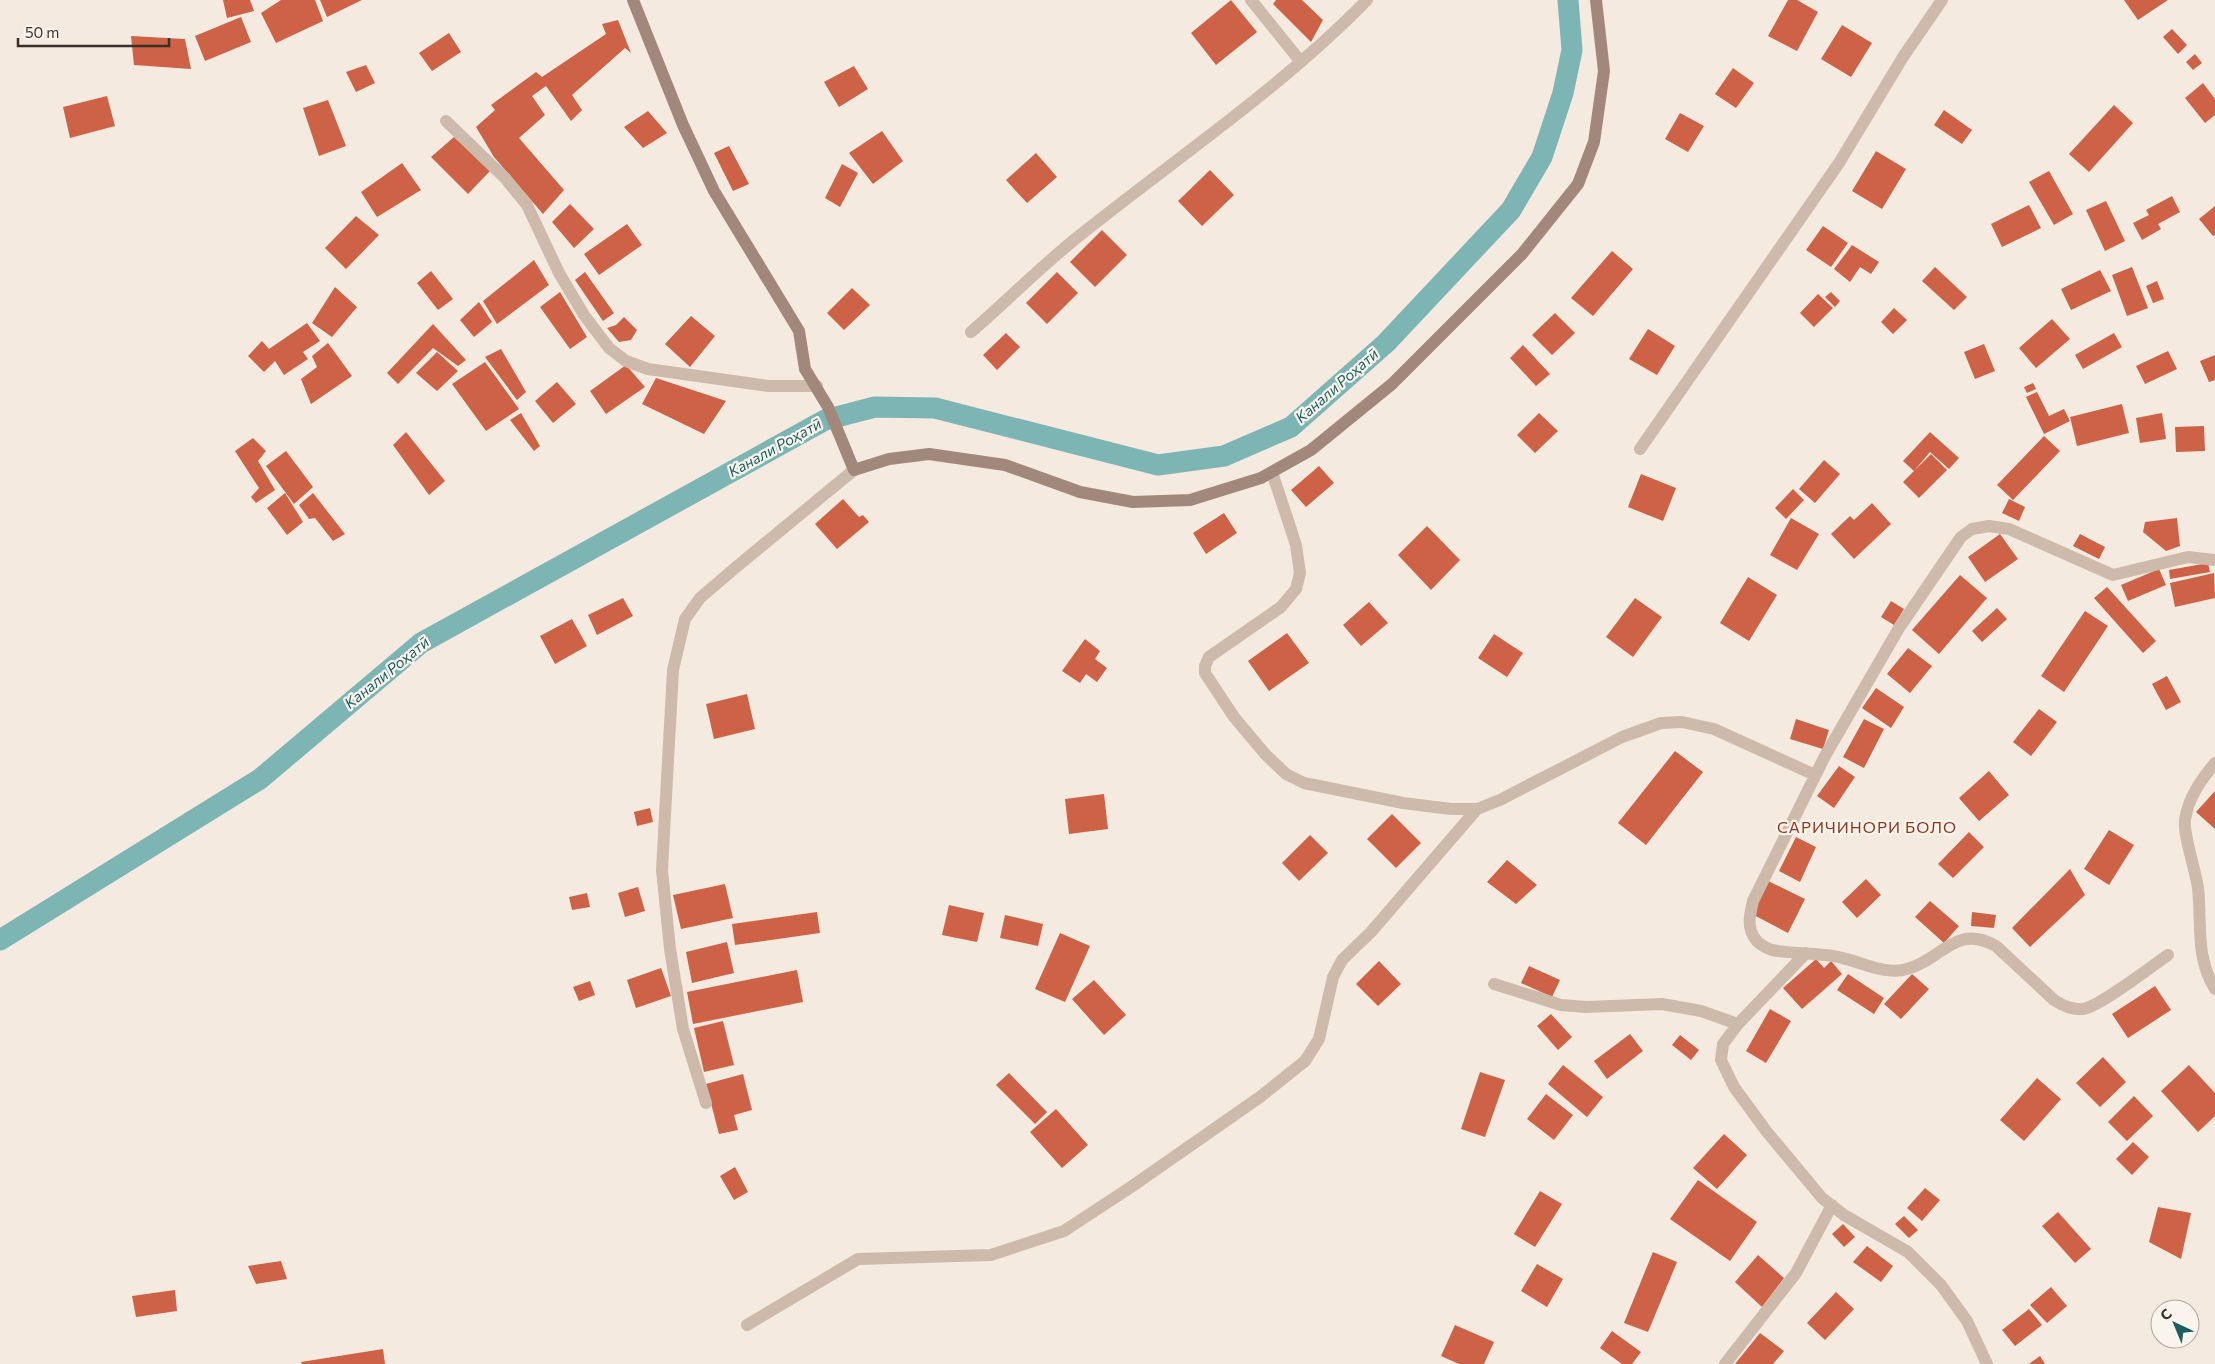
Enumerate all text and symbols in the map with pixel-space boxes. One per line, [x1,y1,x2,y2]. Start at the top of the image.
scale bar [18,15,169,47]
text: 50 m [25,23,59,41]
water label: Канали Роҳатӣ [1291,344,1382,426]
water label: Канали Роҳатӣ [725,414,825,480]
water label: Канали Роҳатӣ [340,632,433,712]
district label: САРИЧИНОРИ БОЛО [1777,817,1957,836]
north arrow [2150,1299,2200,1349]
text: С [2156,1305,2175,1324]

